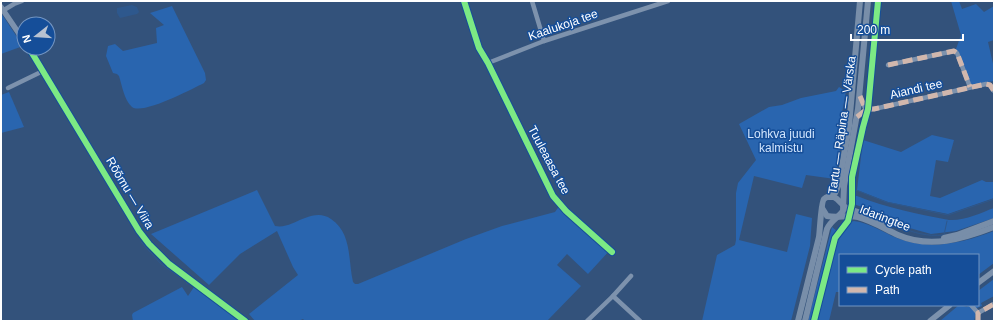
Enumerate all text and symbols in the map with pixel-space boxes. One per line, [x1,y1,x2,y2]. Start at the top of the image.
street label: Kaalukoja tee [526,6,600,43]
north arrow [16,16,56,56]
scale bar [851,16,963,42]
text: 200 m [857,23,890,37]
text: N [20,33,33,44]
street label: Tartu — Räpina — Värska [825,55,859,195]
street label: Aiandi tee [888,76,944,102]
street label: Tuuleaasa tee [525,123,573,197]
park label: Lohkva juudi kalmistu [747,127,815,155]
street label: Rõõmu — Viira [103,155,157,232]
street label: Idaringtee [858,202,913,234]
legend [839,254,979,306]
text: Cycle path [875,263,932,277]
text: Path [875,283,900,297]

